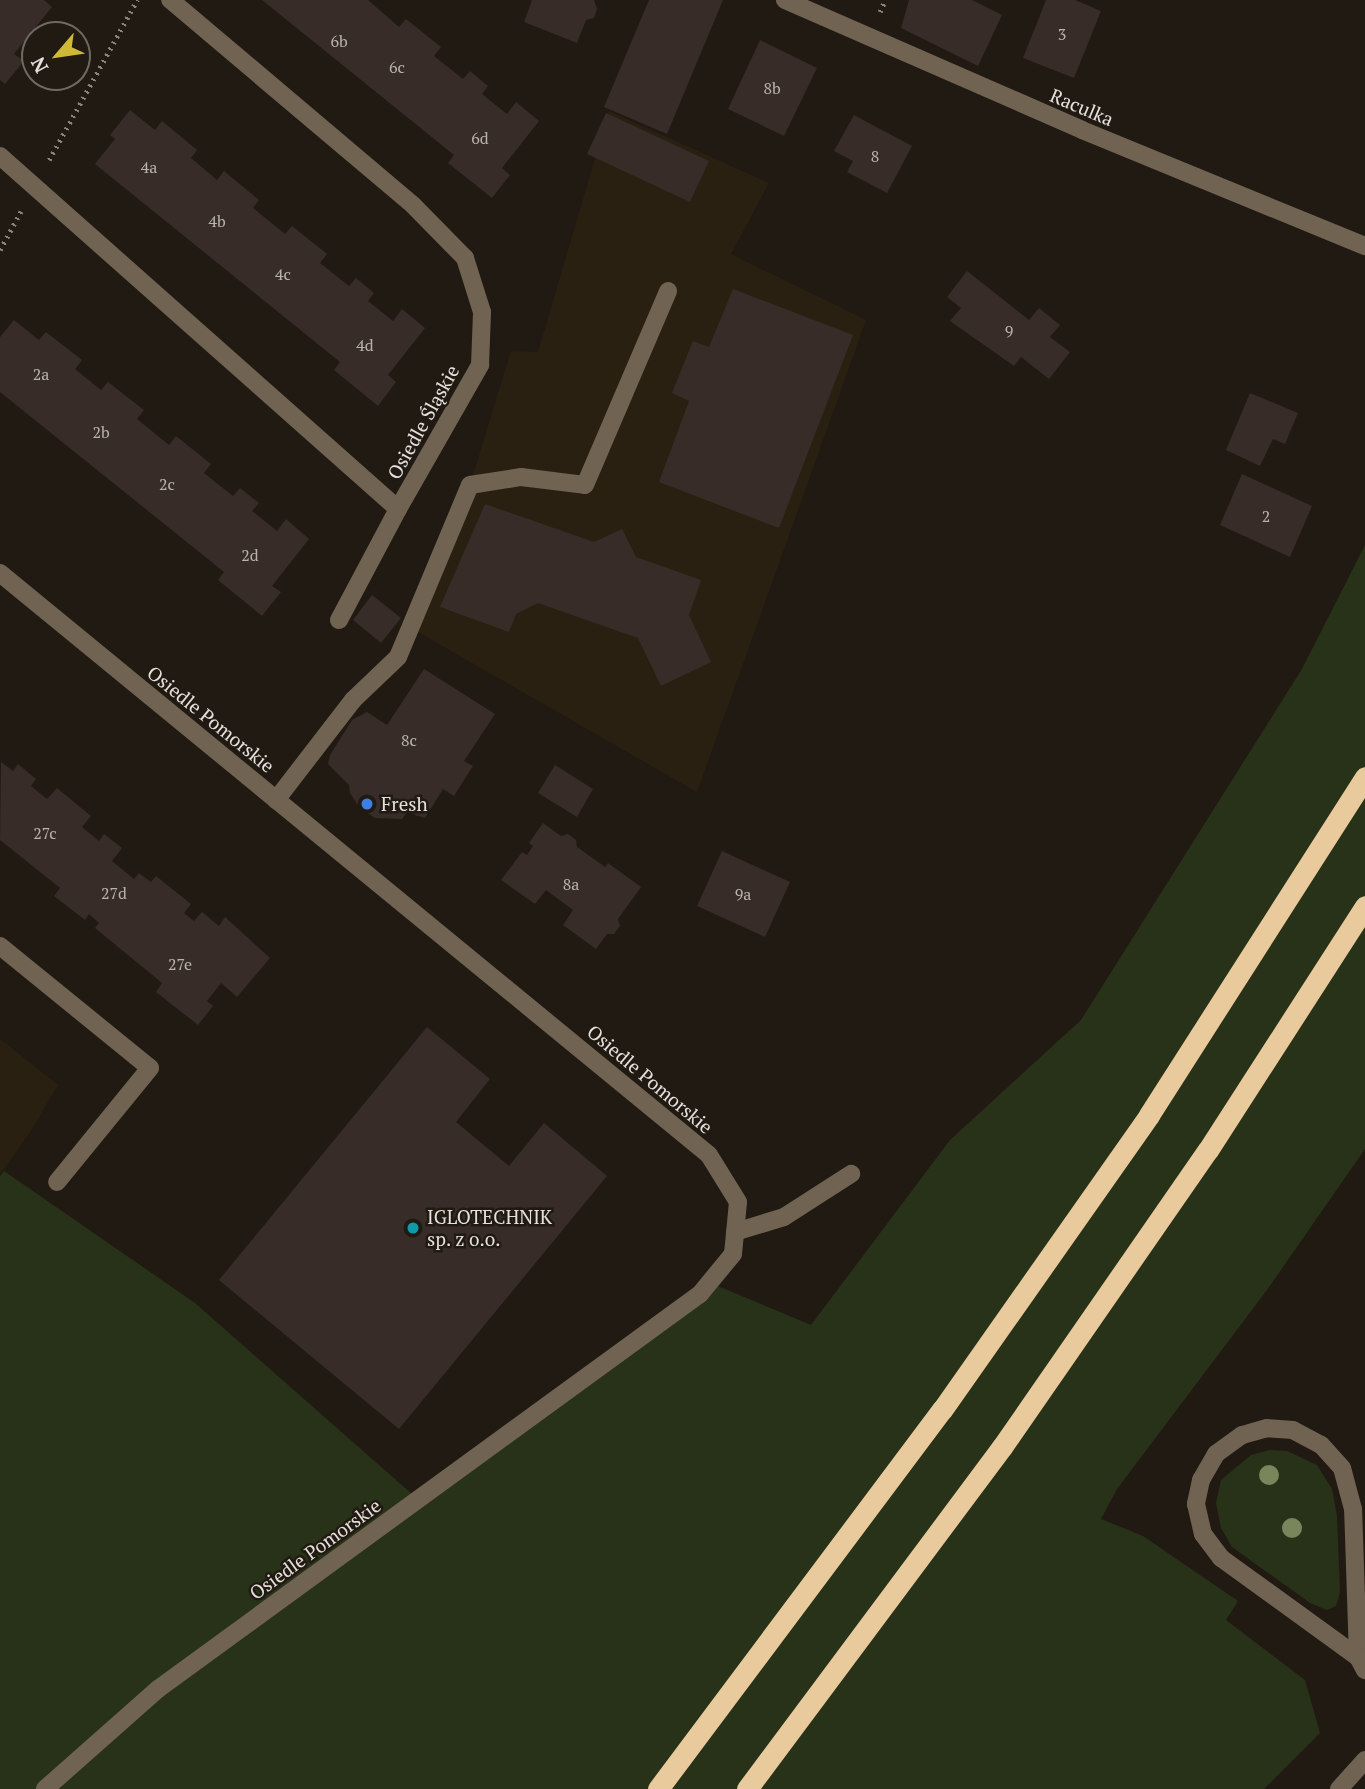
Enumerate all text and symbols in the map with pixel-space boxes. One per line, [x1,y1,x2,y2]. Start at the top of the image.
north arrow [21,21,91,91]
house number: 3 [1058,24,1066,44]
house number: 6b [330,31,348,51]
text: N [25,53,53,78]
house number: 6c [389,57,405,77]
house number: 8b [763,78,781,98]
street label: Raculka [1047,83,1117,131]
house number: 6d [471,128,489,148]
house number: 8 [871,146,879,166]
house number: 4a [141,157,157,177]
house number: 4b [208,211,226,231]
house number: 4c [275,264,291,284]
house number: 9 [1005,321,1013,341]
house number: 4d [356,335,374,355]
street label: Osiedle Śląskie [382,361,464,483]
house number: 2a [33,364,49,384]
house number: 2b [92,422,110,442]
house number: 2c [159,474,175,494]
house number: 2 [1262,506,1270,526]
house number: 2d [241,545,259,565]
street label: Osiedle Pomorskie [143,661,279,777]
house number: 8c [401,730,417,750]
place label: Fresh [381,793,428,815]
marker: Fresh [359,796,375,812]
house number: 27c [33,823,57,843]
house number: 8a [563,874,579,894]
house number: 27d [101,883,127,903]
house number: 9a [735,884,751,904]
house number: 27e [168,954,192,974]
street label: Osiedle Pomorskie [583,1020,717,1138]
place label: IGLOTECHNIK sp. z o.o. [427,1206,552,1250]
marker: IGLOTECHNIK sp. z o.o. [405,1220,421,1236]
street label: Osiedle Pomorskie [245,1494,385,1604]

